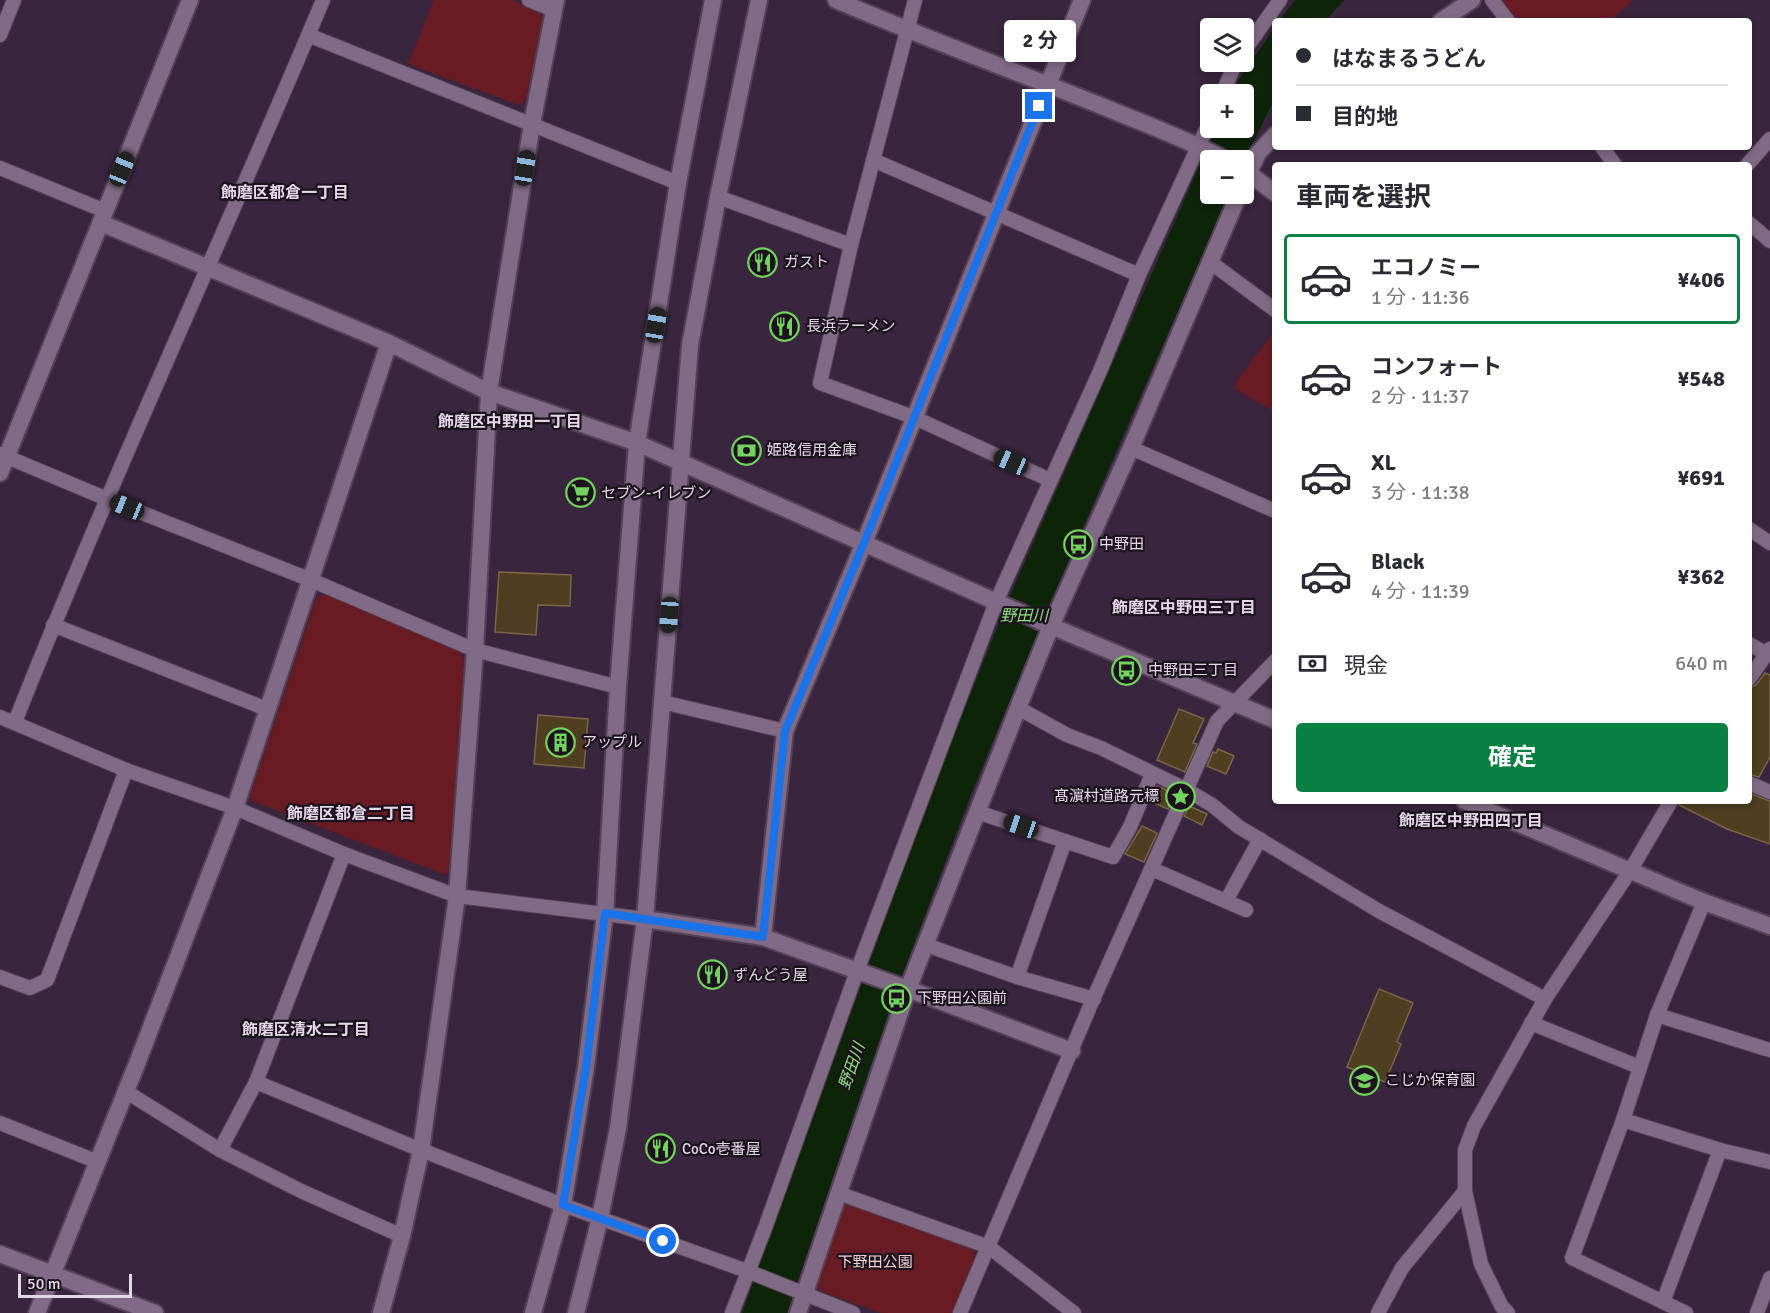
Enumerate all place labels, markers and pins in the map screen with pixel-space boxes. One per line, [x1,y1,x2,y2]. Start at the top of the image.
restaurant icon: ガスト [747,246,779,278]
place label: ガスト [784,253,829,271]
restaurant icon: 長浜ラーメン [769,310,801,342]
place label: 長浜ラーメン [806,317,895,335]
bank icon: 姫路信用金庫 [730,434,762,466]
place label: 姫路信用金庫 [767,441,857,459]
supermarket icon: セブン-イレブン [564,477,596,509]
place label: セブン-イレブン [601,484,711,502]
bus stop icon: 中野田 [1062,528,1094,560]
place label: 中野田 [1099,535,1144,553]
bus stop icon: 中野田三丁目 [1111,654,1143,686]
place label: 中野田三丁目 [1148,661,1238,679]
building icon: アップル [545,726,577,758]
place label: アップル [582,733,642,751]
place icon: 髙濵村道路元標 [1164,780,1196,812]
place label: 髙濵村道路元標 [1054,787,1159,805]
restaurant icon: ずんどう屋 [696,959,728,991]
place label: ずんどう屋 [733,966,808,984]
bus stop icon: 下野田公園前 [880,982,912,1014]
place label: 下野田公園前 [917,989,1007,1007]
school or university icon: こじか保育園 [1348,1064,1380,1096]
place label: こじか保育園 [1385,1071,1475,1089]
restaurant icon: CoCo壱番屋 [645,1133,677,1165]
place label: CoCo壱番屋 [682,1140,761,1158]

